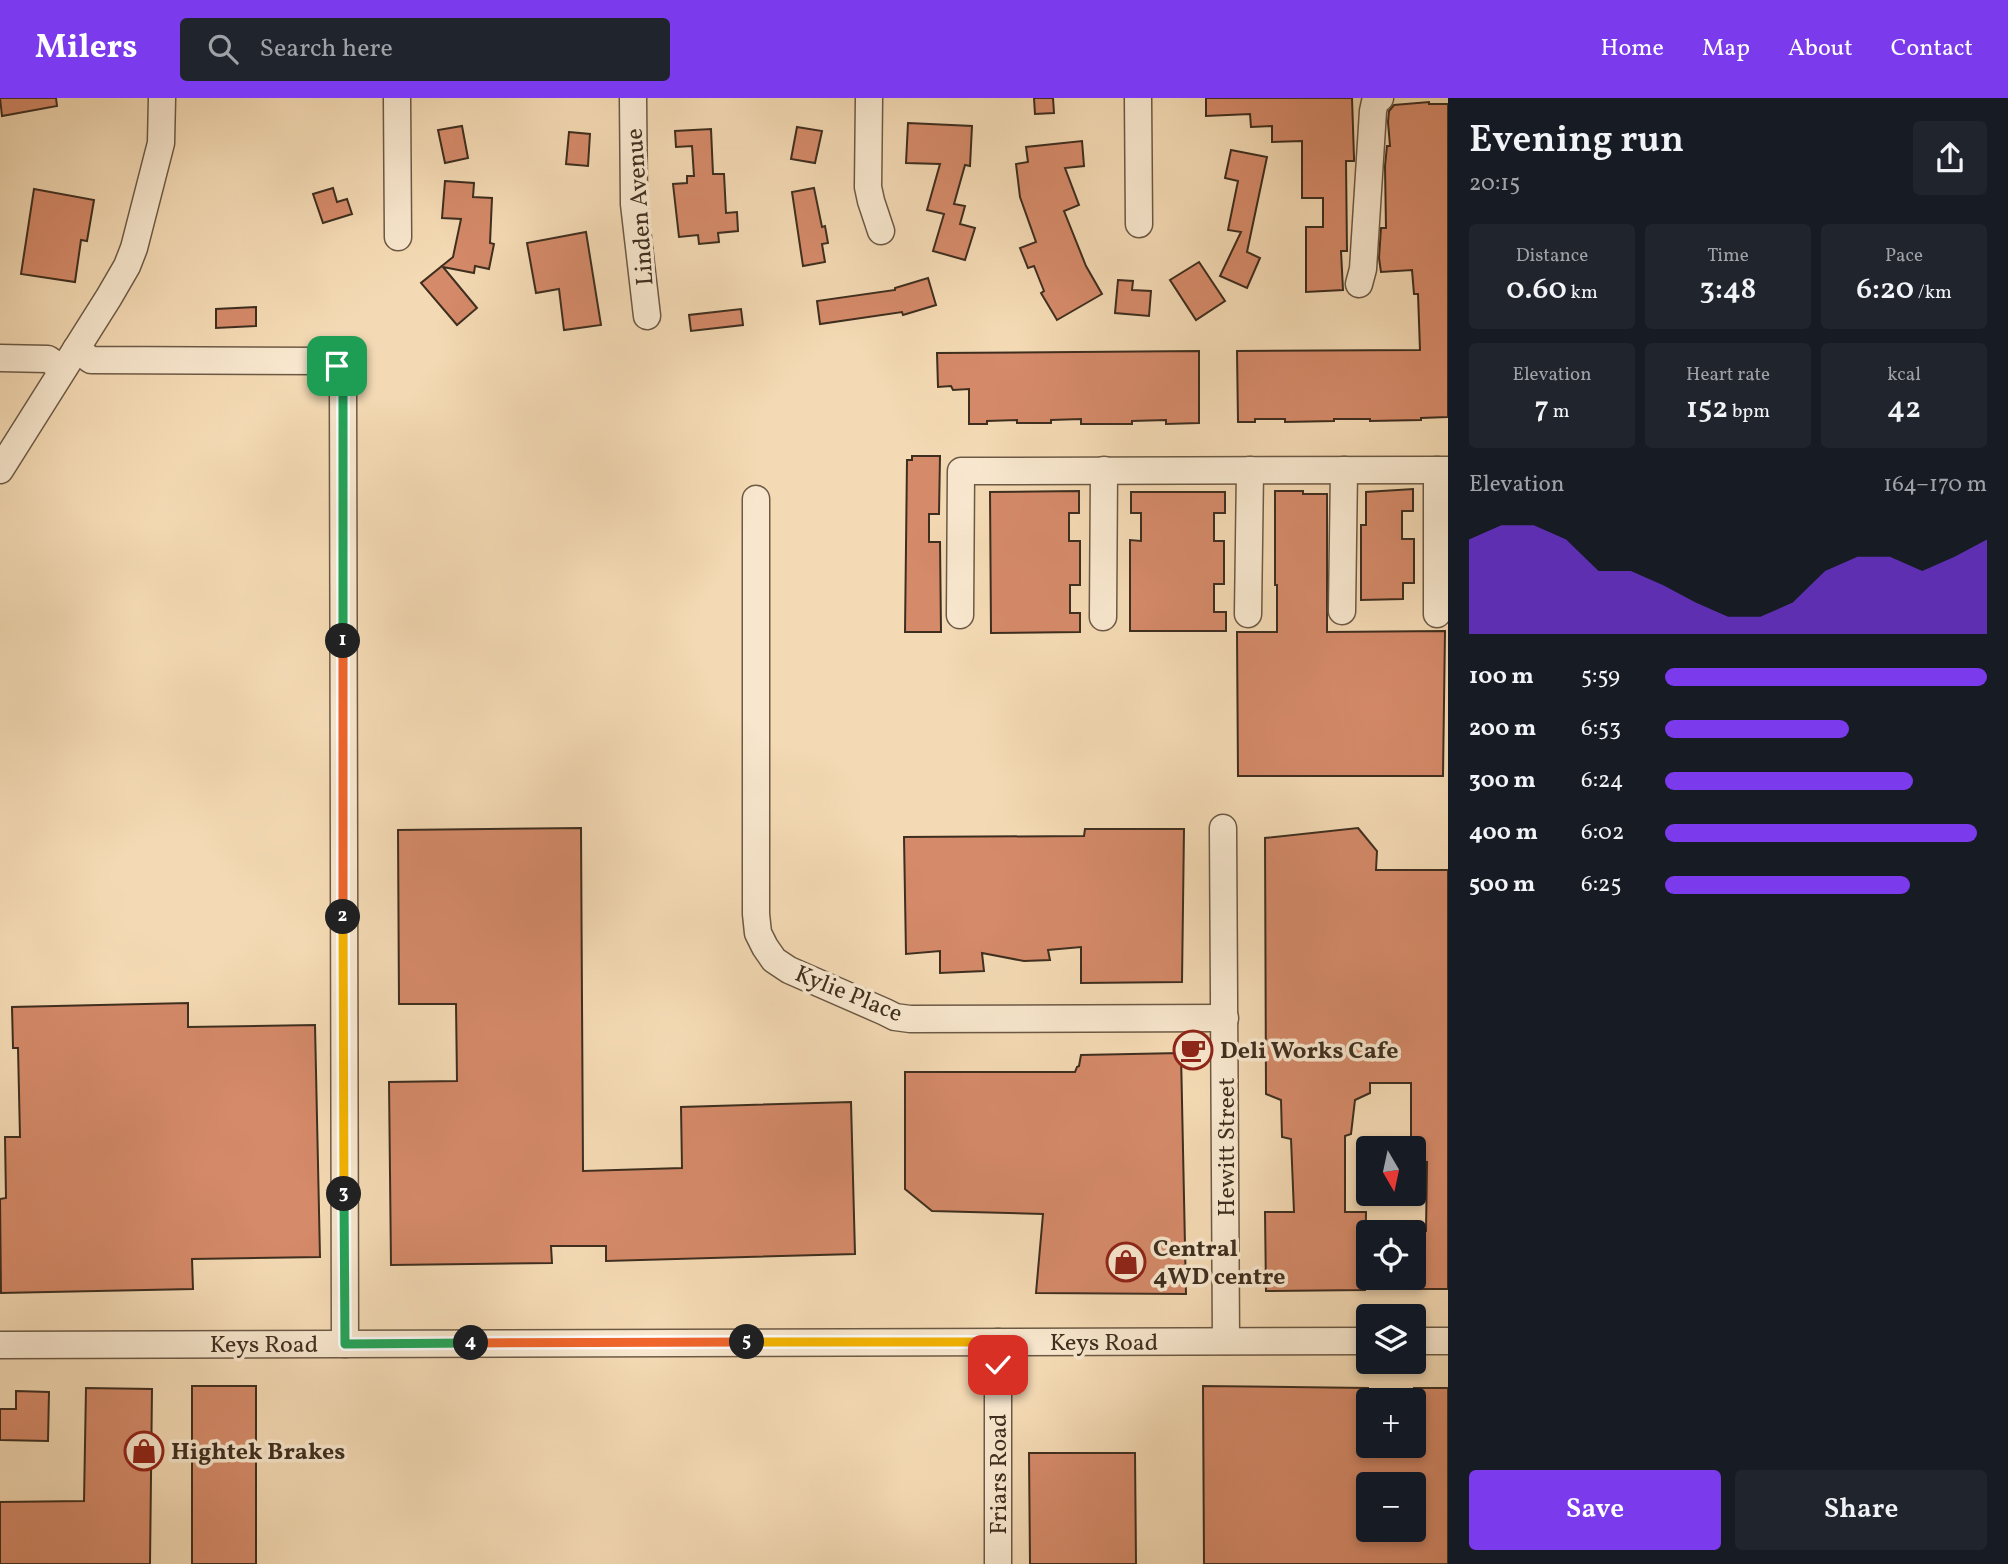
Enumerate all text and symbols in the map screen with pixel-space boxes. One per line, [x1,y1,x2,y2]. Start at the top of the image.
search box [180,18,670,81]
text: Milers [35,26,138,72]
icon: search [204,30,242,68]
text: Search here [260,31,393,67]
text: Home [1600,32,1664,66]
text: Map [1702,32,1750,66]
text: About [1788,32,1853,66]
text: Contact [1891,32,1973,66]
text: Evening run [1469,115,1684,168]
button: share [1913,121,1987,195]
street label: Linden Avenue [619,127,663,287]
text: 20:15 [1469,168,1520,200]
text: Distance [1516,243,1588,269]
text: Time [1707,243,1749,269]
text: Pace [1885,243,1923,269]
text: 0.60 [1506,269,1567,311]
text: 3:48 [1700,269,1756,311]
text: 6:20 [1856,269,1914,311]
text: km [1567,280,1598,306]
text: /km [1914,280,1952,306]
pin [307,336,367,396]
icon: arrive [318,347,356,385]
text: Elevation [1513,362,1591,388]
text: Heart rate [1686,362,1770,388]
text: kcal [1887,362,1921,388]
text: 7 [1534,388,1549,430]
text: 152 [1686,388,1728,430]
text: 42 [1887,388,1921,430]
text: m [1549,399,1570,425]
text: bpm [1728,399,1770,425]
text: Elevation [1469,469,1565,501]
text: 164–170 m [1883,469,1987,501]
pin: 1 [326,624,360,658]
text: 1 [339,627,346,653]
text: 100 m [1469,661,1534,693]
text: 5:59 [1581,661,1620,693]
text: 200 m [1469,713,1536,745]
text: 6:53 [1581,713,1621,745]
text: 300 m [1469,765,1536,797]
text: 6:24 [1581,765,1623,797]
text: 400 m [1469,817,1538,849]
text: 6:02 [1581,817,1624,849]
text: 500 m [1469,869,1535,901]
text: 6:25 [1581,869,1621,901]
pin: 2 [326,900,360,934]
text: 2 [338,903,347,929]
street label: Kylie Place [789,958,907,1032]
cafe icon: Deli Works Cafe [1172,1029,1214,1071]
place label: Deli Works Cafe [1220,1035,1399,1069]
street label: Hewitt Street [1211,1077,1245,1217]
north arrow [1356,1136,1426,1206]
map controls [1356,1136,1426,1542]
pin: 3 [326,1176,362,1212]
text: 3 [339,1180,348,1206]
button: locate [1356,1220,1426,1290]
place label: Central 4WD centre [1153,1233,1286,1295]
shop icon: Central 4WD centre [1105,1241,1147,1283]
button: layers [1356,1304,1426,1374]
pin: 5 [730,1324,764,1360]
pin: 4 [454,1326,489,1360]
street label: Keys Road [1050,1327,1158,1361]
text: 5 [742,1328,751,1354]
street label: Keys Road [210,1329,318,1363]
text: 4 [465,1329,476,1355]
pin [968,1335,1028,1395]
icon: check [979,1346,1017,1384]
button: + [1356,1388,1426,1458]
street label: Friars Road [983,1413,1017,1535]
shop icon: Hightek Brakes [123,1430,165,1472]
place label: Hightek Brakes [171,1436,345,1470]
button: Save [1469,1470,1721,1550]
button: Share [1735,1470,1987,1550]
button: − [1356,1472,1426,1542]

